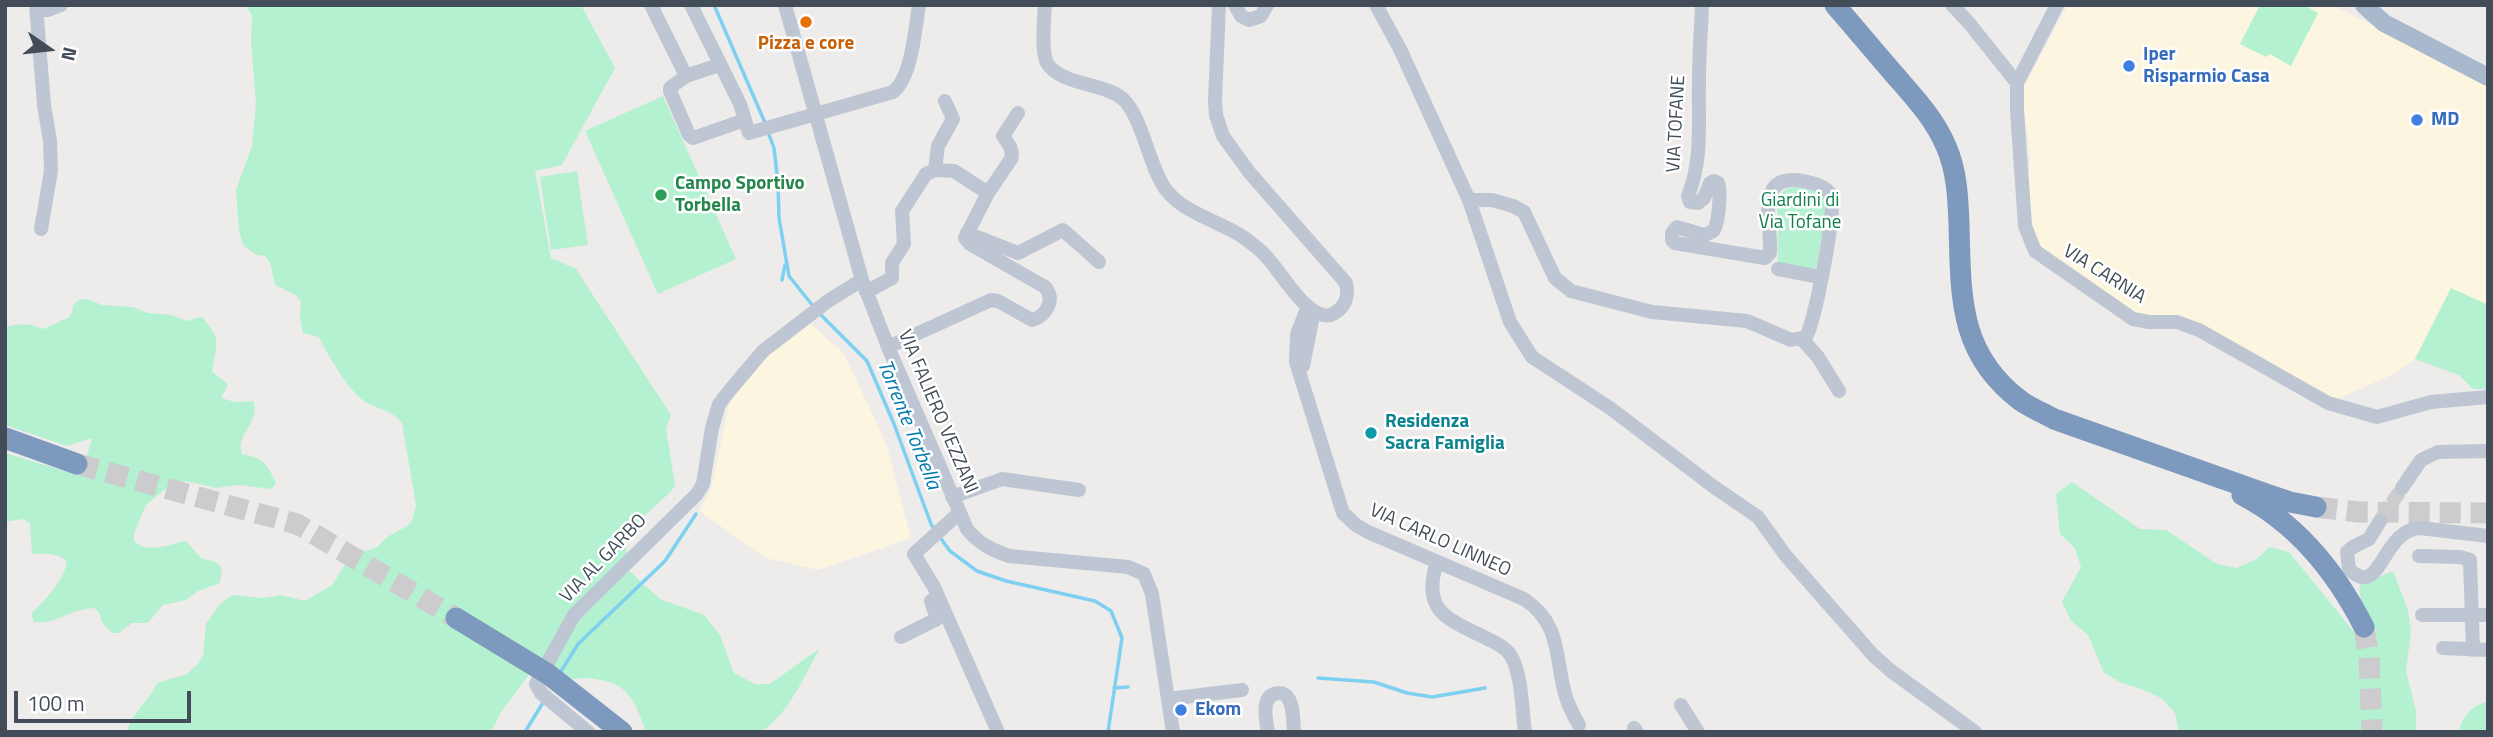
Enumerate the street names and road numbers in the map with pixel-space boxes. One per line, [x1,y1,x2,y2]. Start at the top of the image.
street label: VIA TOFANE [1663,75,1691,173]
street label: VIA CARNIA [2058,241,2150,309]
street label: VIA FALIERO VEZZANI [892,327,982,497]
street label: VIA CARLO LINNEO [1366,500,1514,582]
street label: VIA AL GARBO [556,510,652,608]

